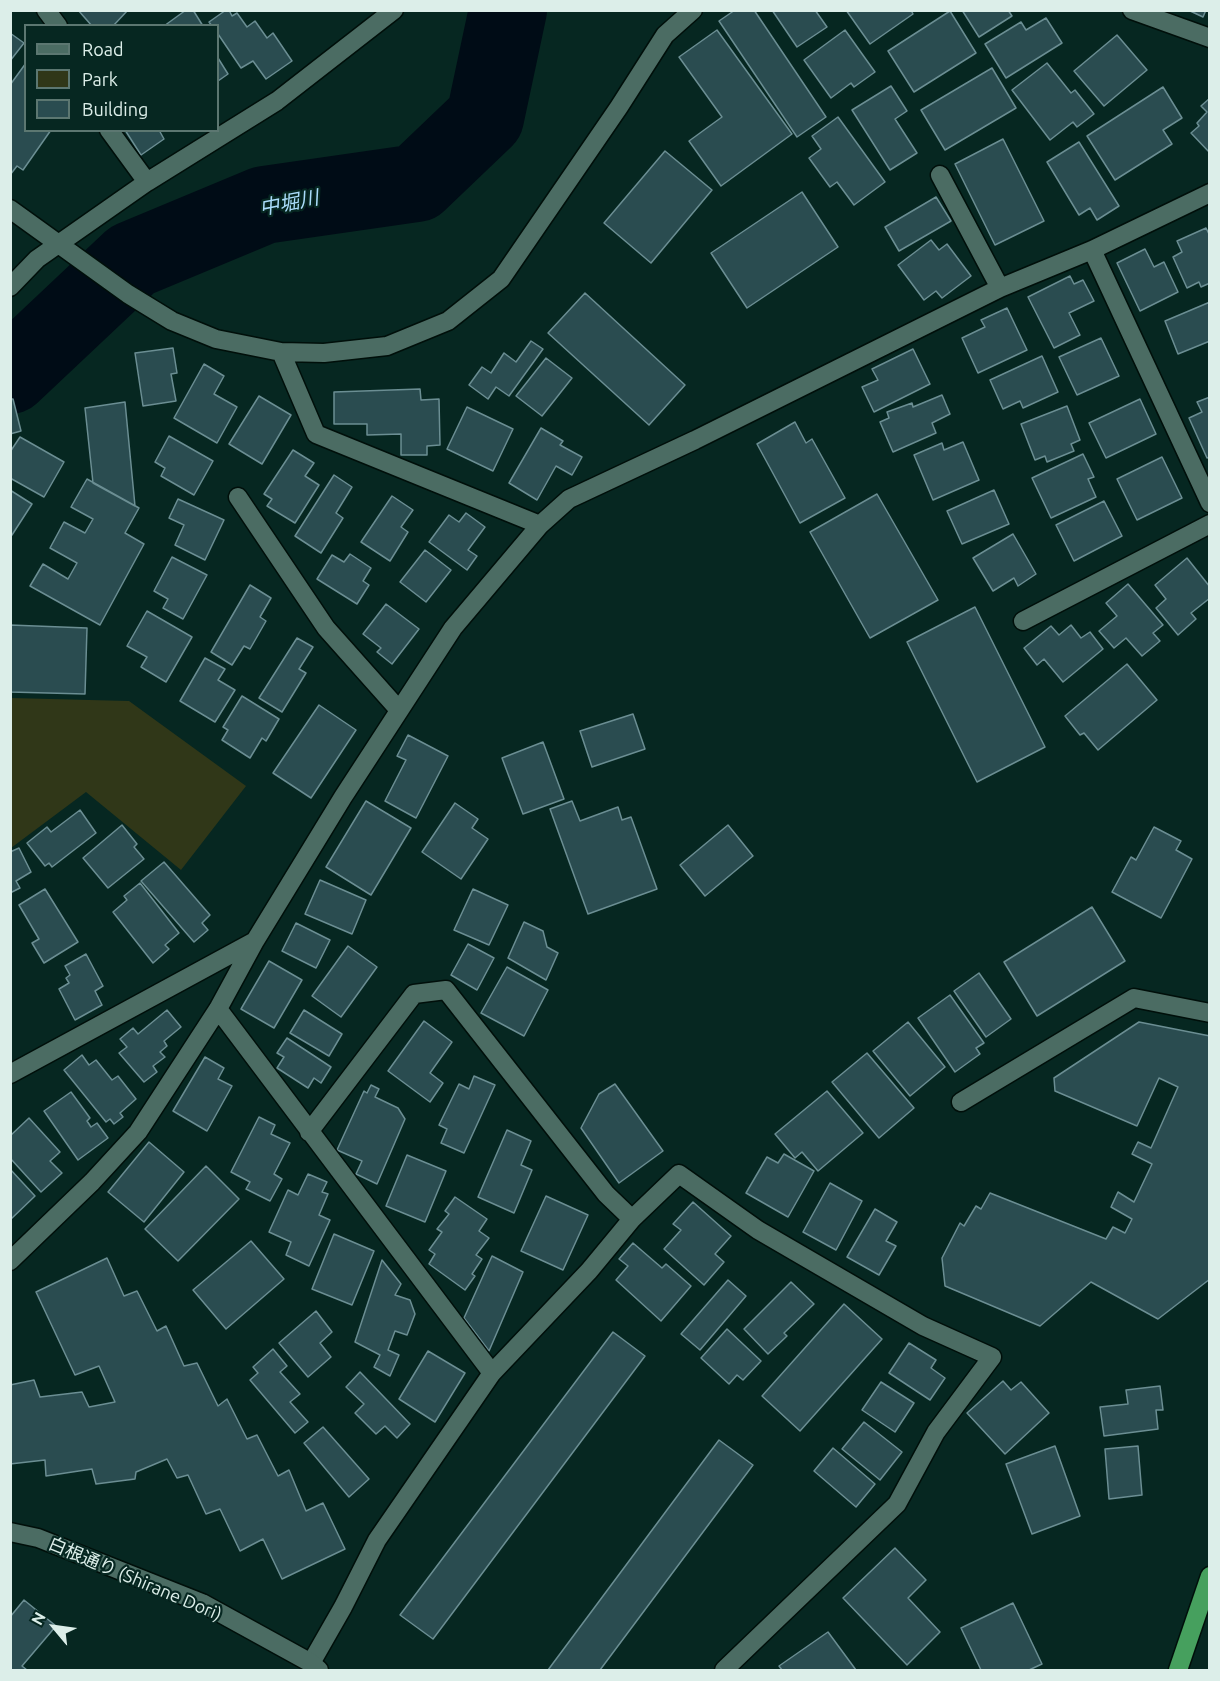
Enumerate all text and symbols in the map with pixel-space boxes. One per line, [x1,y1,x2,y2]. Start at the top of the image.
legend [24,24,219,132]
text: Road [82,39,124,59]
text: Park [82,69,118,89]
text: Building [82,99,148,119]
water label: 中堀川 [257,185,321,221]
street label: 白根通り (Shirane Dori) [45,1533,225,1625]
north arrow [24,1597,84,1657]
text: N [27,1609,49,1628]

